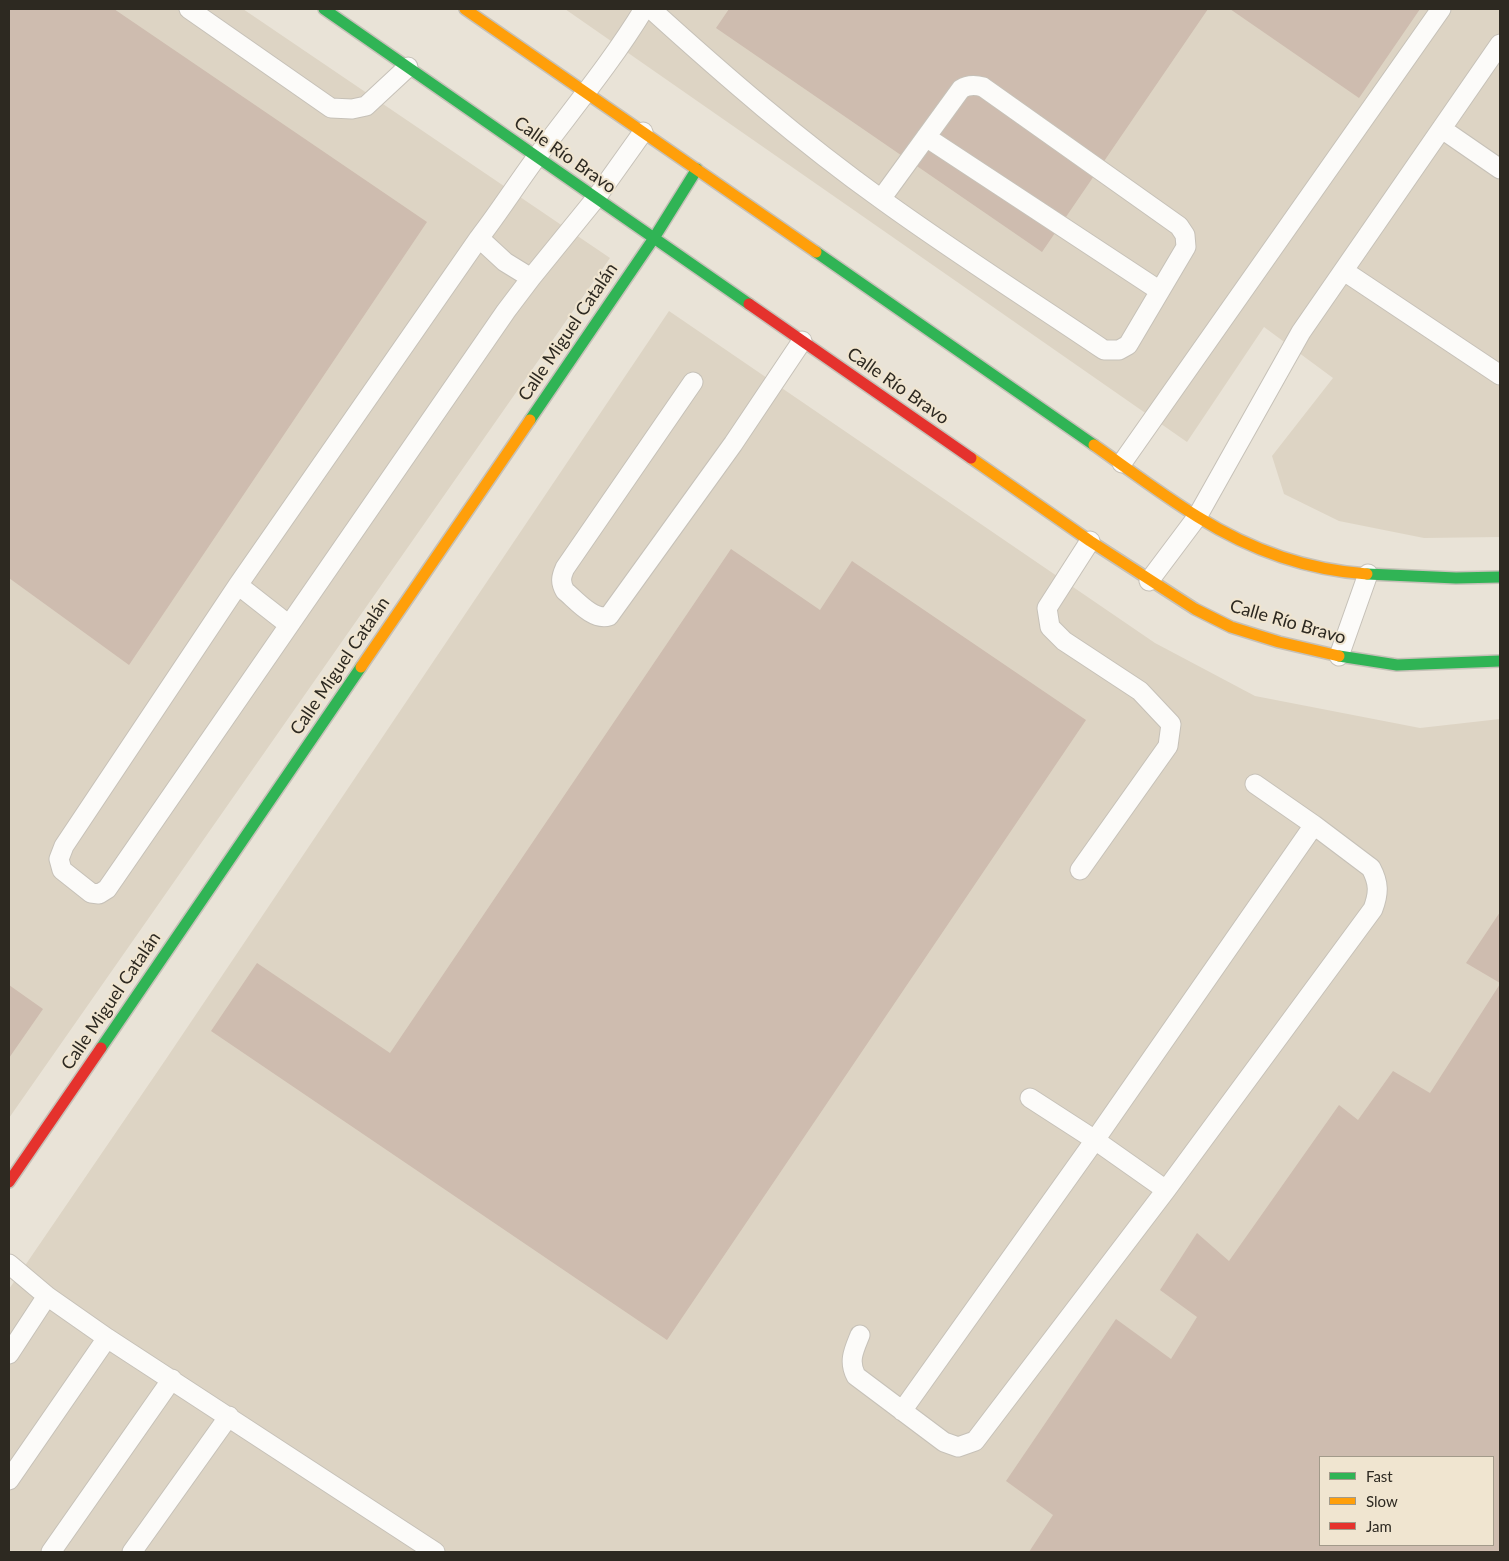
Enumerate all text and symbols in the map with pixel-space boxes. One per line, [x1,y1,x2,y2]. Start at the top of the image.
street label: Calle Río Bravo [510,112,620,198]
street label: Calle Miguel Catalán [514,259,622,405]
street label: Calle Río Bravo [843,343,953,429]
street label: Calle Miguel Catalán [286,593,394,739]
street label: Calle Río Bravo [1227,595,1349,649]
street label: Calle Miguel Catalán [57,928,165,1074]
legend [1319,1456,1494,1546]
text: Fast [1366,1467,1393,1485]
text: Slow [1366,1492,1398,1510]
text: Jam [1366,1517,1392,1535]

